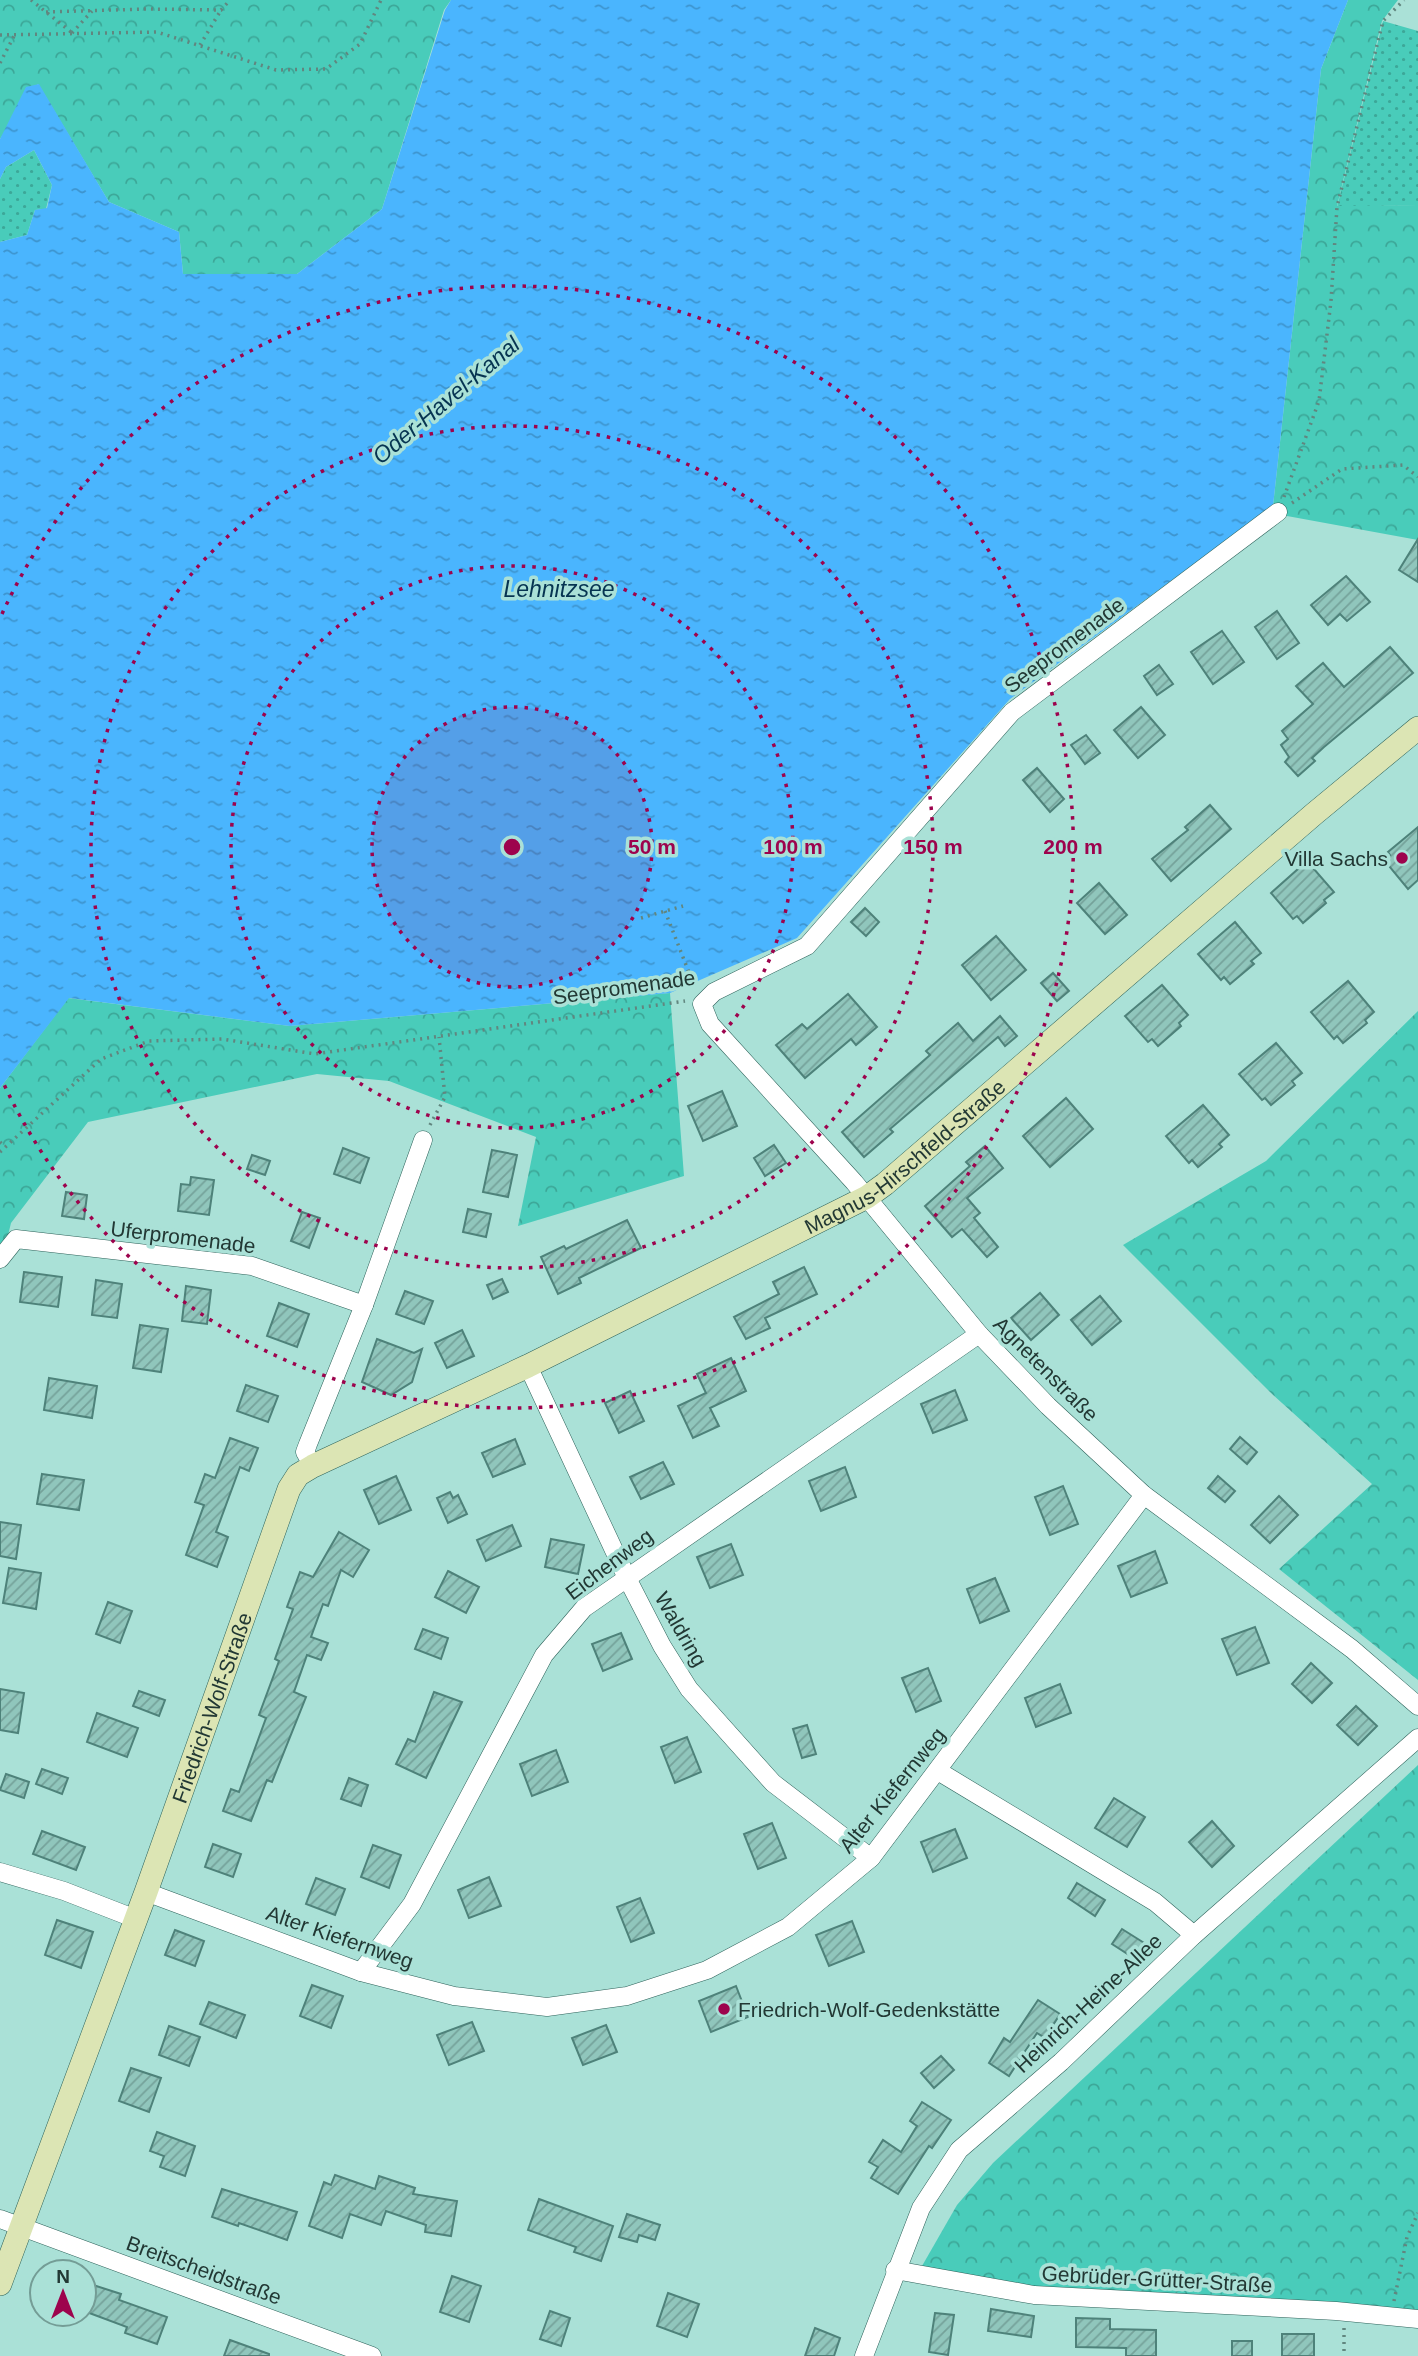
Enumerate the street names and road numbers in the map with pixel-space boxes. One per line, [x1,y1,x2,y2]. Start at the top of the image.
street label: Seepromenade [1000,593,1128,697]
street label: Seepromenade [551,966,697,1008]
street label: Magnus-Hirschfeld-Straße [800,1074,1009,1238]
street label: Uferpromenade [109,1217,257,1257]
street label: Agnetenstraße [989,1312,1103,1426]
street label: Eichenweg [561,1524,657,1604]
street label: Waldring [651,1588,711,1670]
street label: Friedrich-Wolf-Straße [167,1609,256,1806]
street label: Alter Kiefernweg [835,1723,949,1857]
street label: Alter Kiefernweg [263,1901,417,1973]
street label: Heinrich-Heine-Allee [1010,1929,1166,2077]
street label: Breitscheidstraße [123,2231,285,2309]
street label: Gebrüder-Grütter-Straße [1041,2261,1273,2297]

